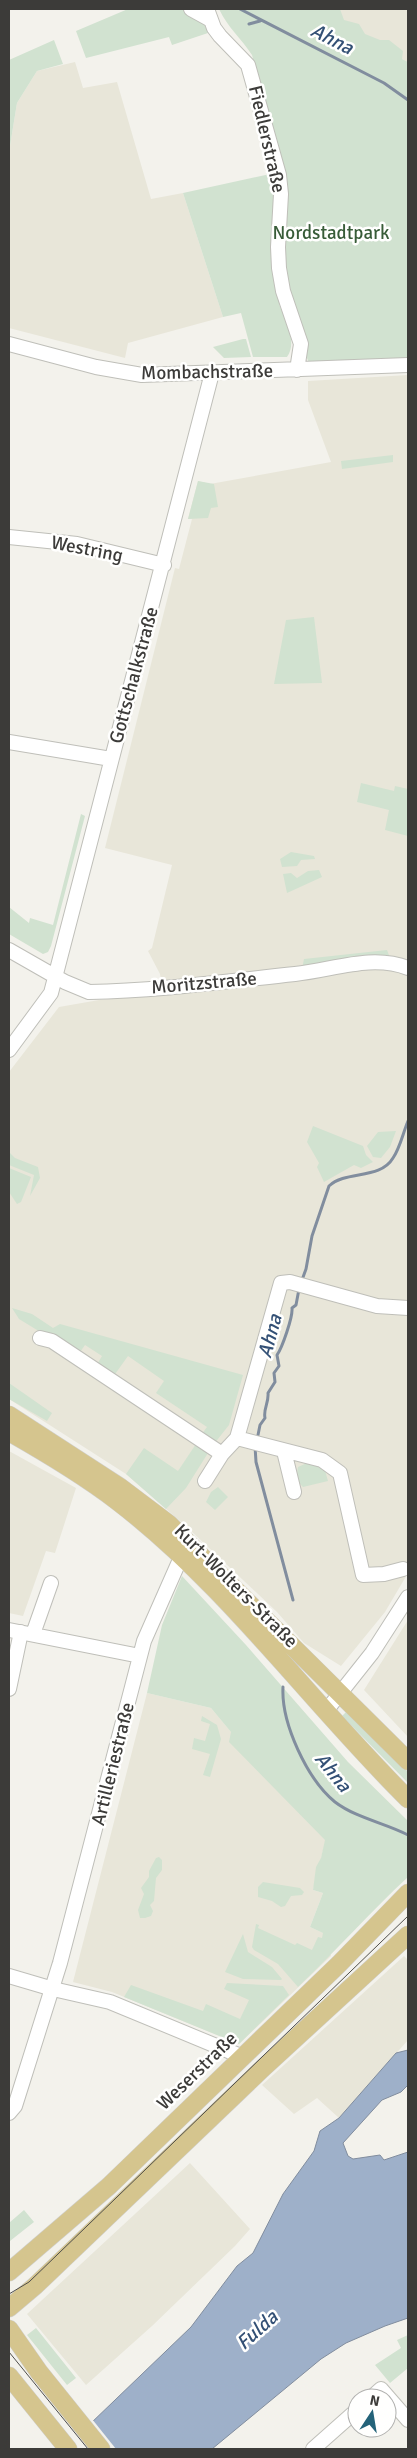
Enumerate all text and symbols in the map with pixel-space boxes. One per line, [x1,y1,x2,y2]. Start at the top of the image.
water label: Ahna [307,18,358,61]
street label: Fiedlerstraße [243,83,291,195]
park label: Nordstadtpark [272,221,390,245]
street label: Mombachstraße [141,359,273,385]
street label: Westring [49,530,125,568]
street label: Gottschalkstraße [104,604,164,746]
street label: Moritzstraße [150,966,258,1000]
water label: Ahna [252,1311,288,1361]
street label: Kurt-Wolters-Straße [169,1519,303,1653]
street label: Artilleriestraße [86,1700,140,1828]
water label: Ahna [309,1747,357,1798]
street label: Weserstraße [152,2027,242,2115]
water label: Fulda [231,2304,284,2355]
north arrow [347,2388,397,2438]
text: N [368,2391,381,2410]

